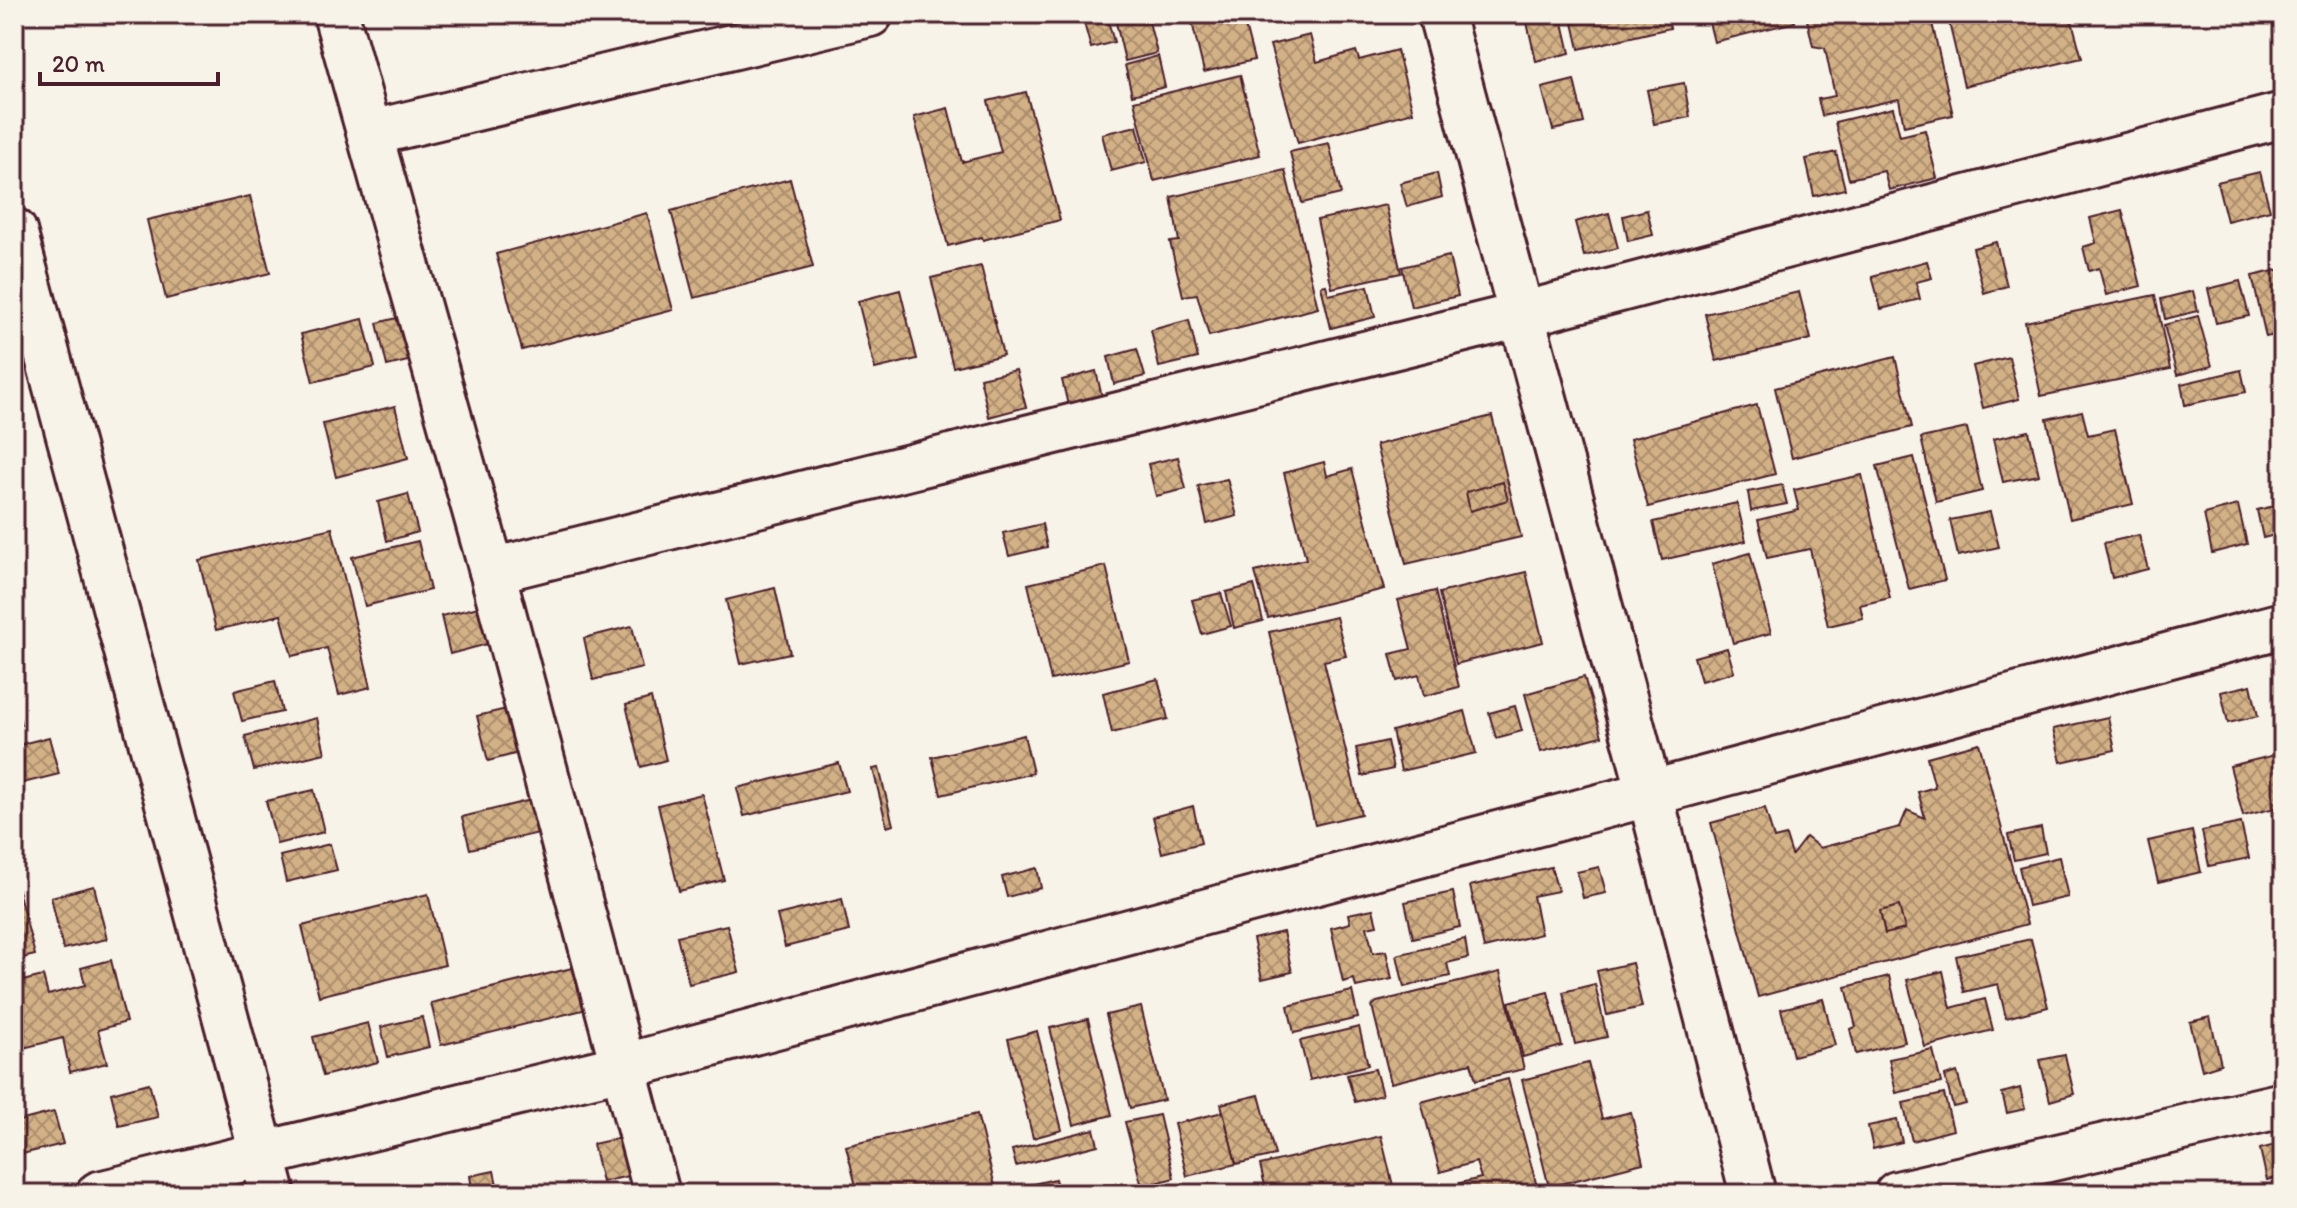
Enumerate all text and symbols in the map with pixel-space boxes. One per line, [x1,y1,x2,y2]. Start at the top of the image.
scale bar [40,36,218,86]
text: 20 m [52,49,105,78]

